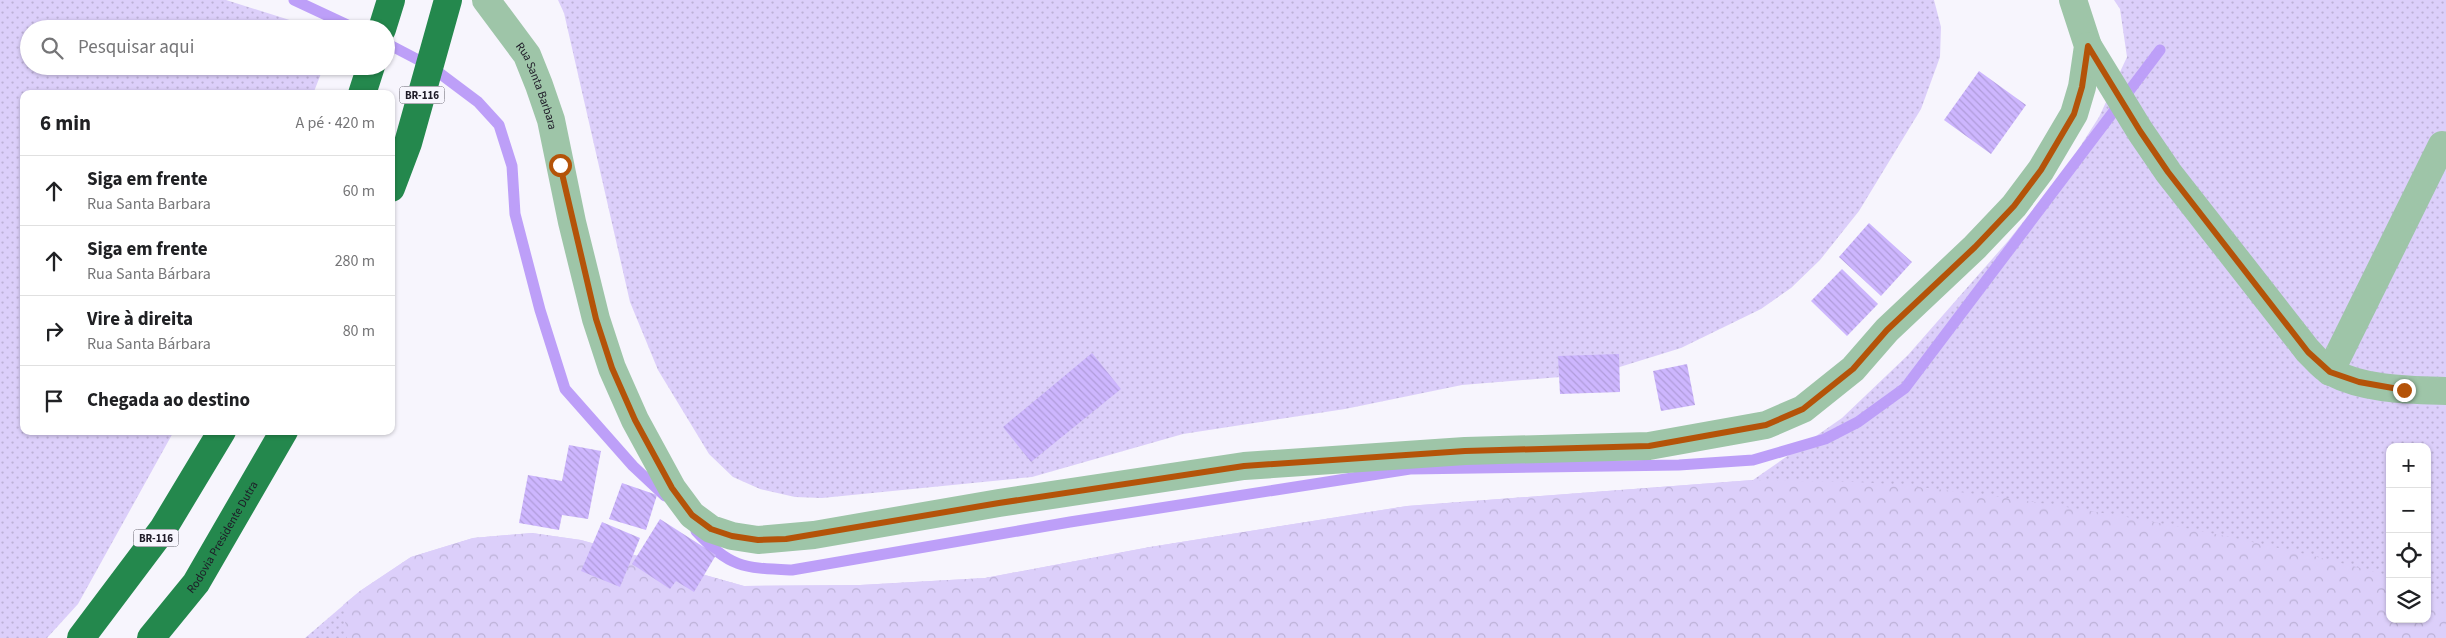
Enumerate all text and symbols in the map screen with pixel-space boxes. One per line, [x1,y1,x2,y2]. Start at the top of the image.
search box [20,20,395,75]
icon: search [38,34,66,62]
text: Pesquisar aqui [78,34,194,61]
street label: Rua Santa Barbara [512,39,561,131]
road number: BR-116 [400,86,444,104]
text: 6 min [40,108,91,138]
text: A pé · 420 m [296,112,375,134]
route start [549,154,572,177]
text: Siga em frente [87,166,208,193]
icon: ahead [40,177,68,205]
text: 60 m [343,180,375,202]
text: Rua Santa Barbara [87,193,211,215]
text: Siga em frente [87,236,208,263]
icon: ahead [40,247,68,275]
text: 280 m [335,250,375,272]
text: Rua Santa Bárbara [87,263,211,285]
text: Vire à direita [87,306,193,333]
icon: right [40,317,68,345]
text: 80 m [343,320,375,342]
text: Rua Santa Bárbara [87,333,211,355]
route end [2393,379,2416,402]
icon: arrive [40,387,68,415]
text: Chegada ao destino [87,387,250,414]
map controls [2386,443,2431,623]
button: + [2386,443,2431,488]
street label: Rodovia Presidente Dutra [183,478,262,597]
button: − [2386,488,2431,533]
road number: BR-116 [134,530,178,546]
button: locate [2386,533,2431,578]
button: layers [2386,578,2431,623]

